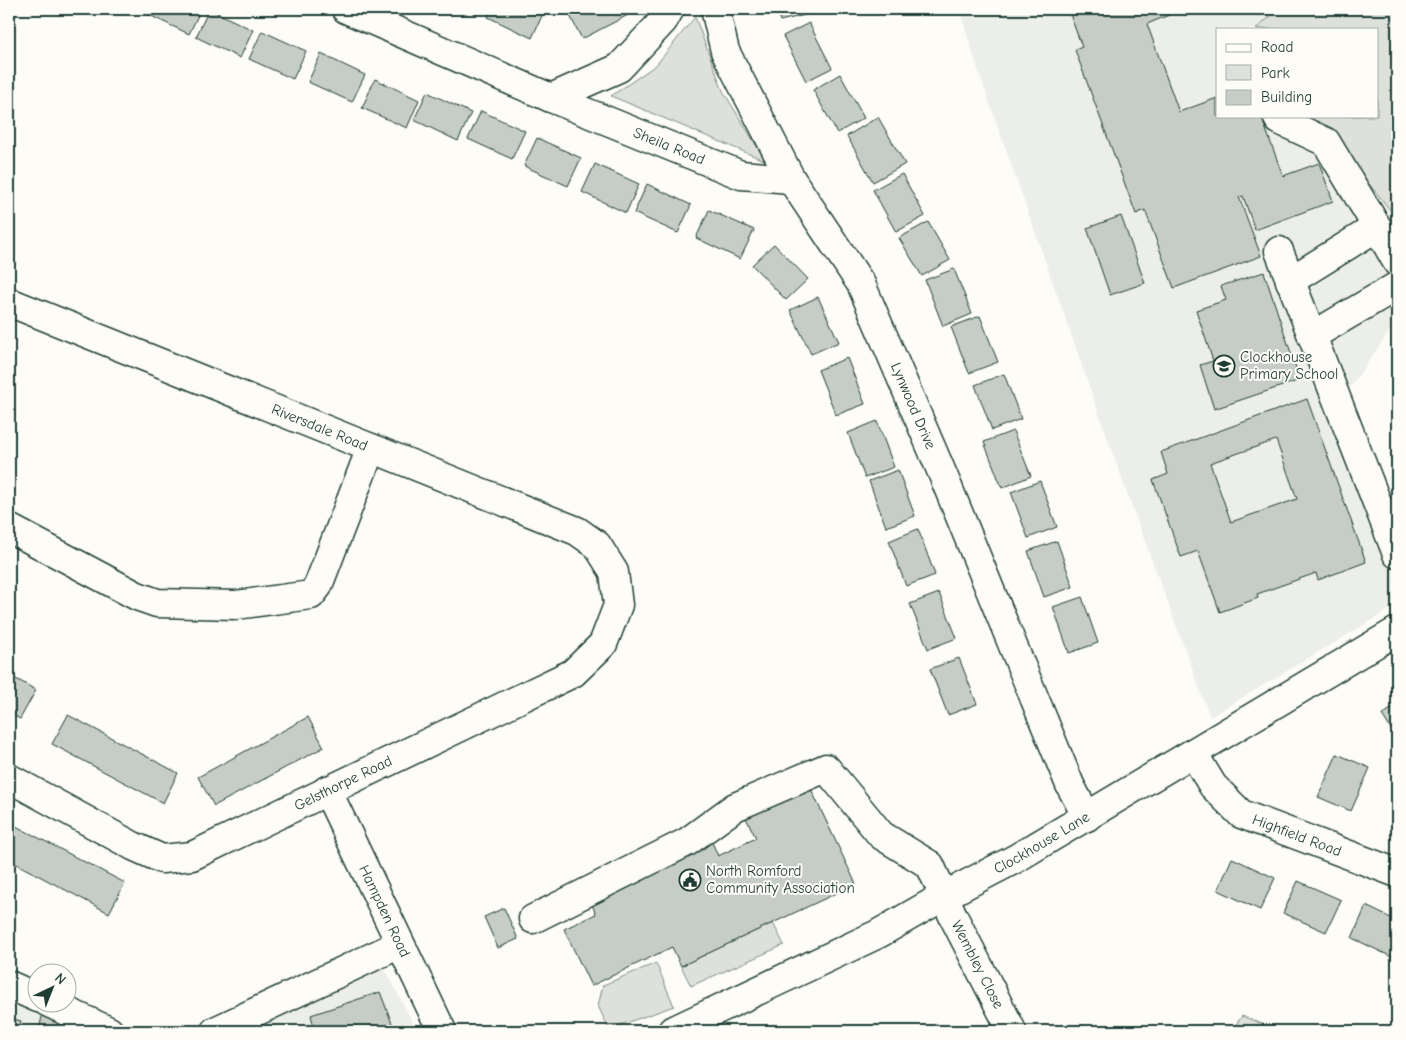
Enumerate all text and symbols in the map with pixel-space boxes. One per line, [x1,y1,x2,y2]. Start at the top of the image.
legend [1216,28,1378,118]
text: Road [1261,38,1293,56]
text: Park [1261,64,1290,82]
text: Building [1261,88,1312,106]
street label: Sheila Road [631,123,708,168]
place label: Clockhouse Primary School [1240,348,1338,383]
school or university icon: Clockhouse Primary School [1212,354,1236,378]
street label: Lynwood Drive [887,360,940,452]
street label: Riversdale Road [269,400,370,455]
street label: Gelsthorpe Road [291,751,395,815]
street label: Clockhouse Lane [990,807,1093,878]
street label: Highfield Road [1250,810,1344,860]
street label: Hampden Road [355,862,414,960]
place label: North Romford Community Association [706,862,855,897]
public building icon: North Romford Community Association [678,868,702,892]
street label: Wembley Close [948,917,1008,1012]
north arrow [28,962,78,1012]
text: N [51,970,70,988]

